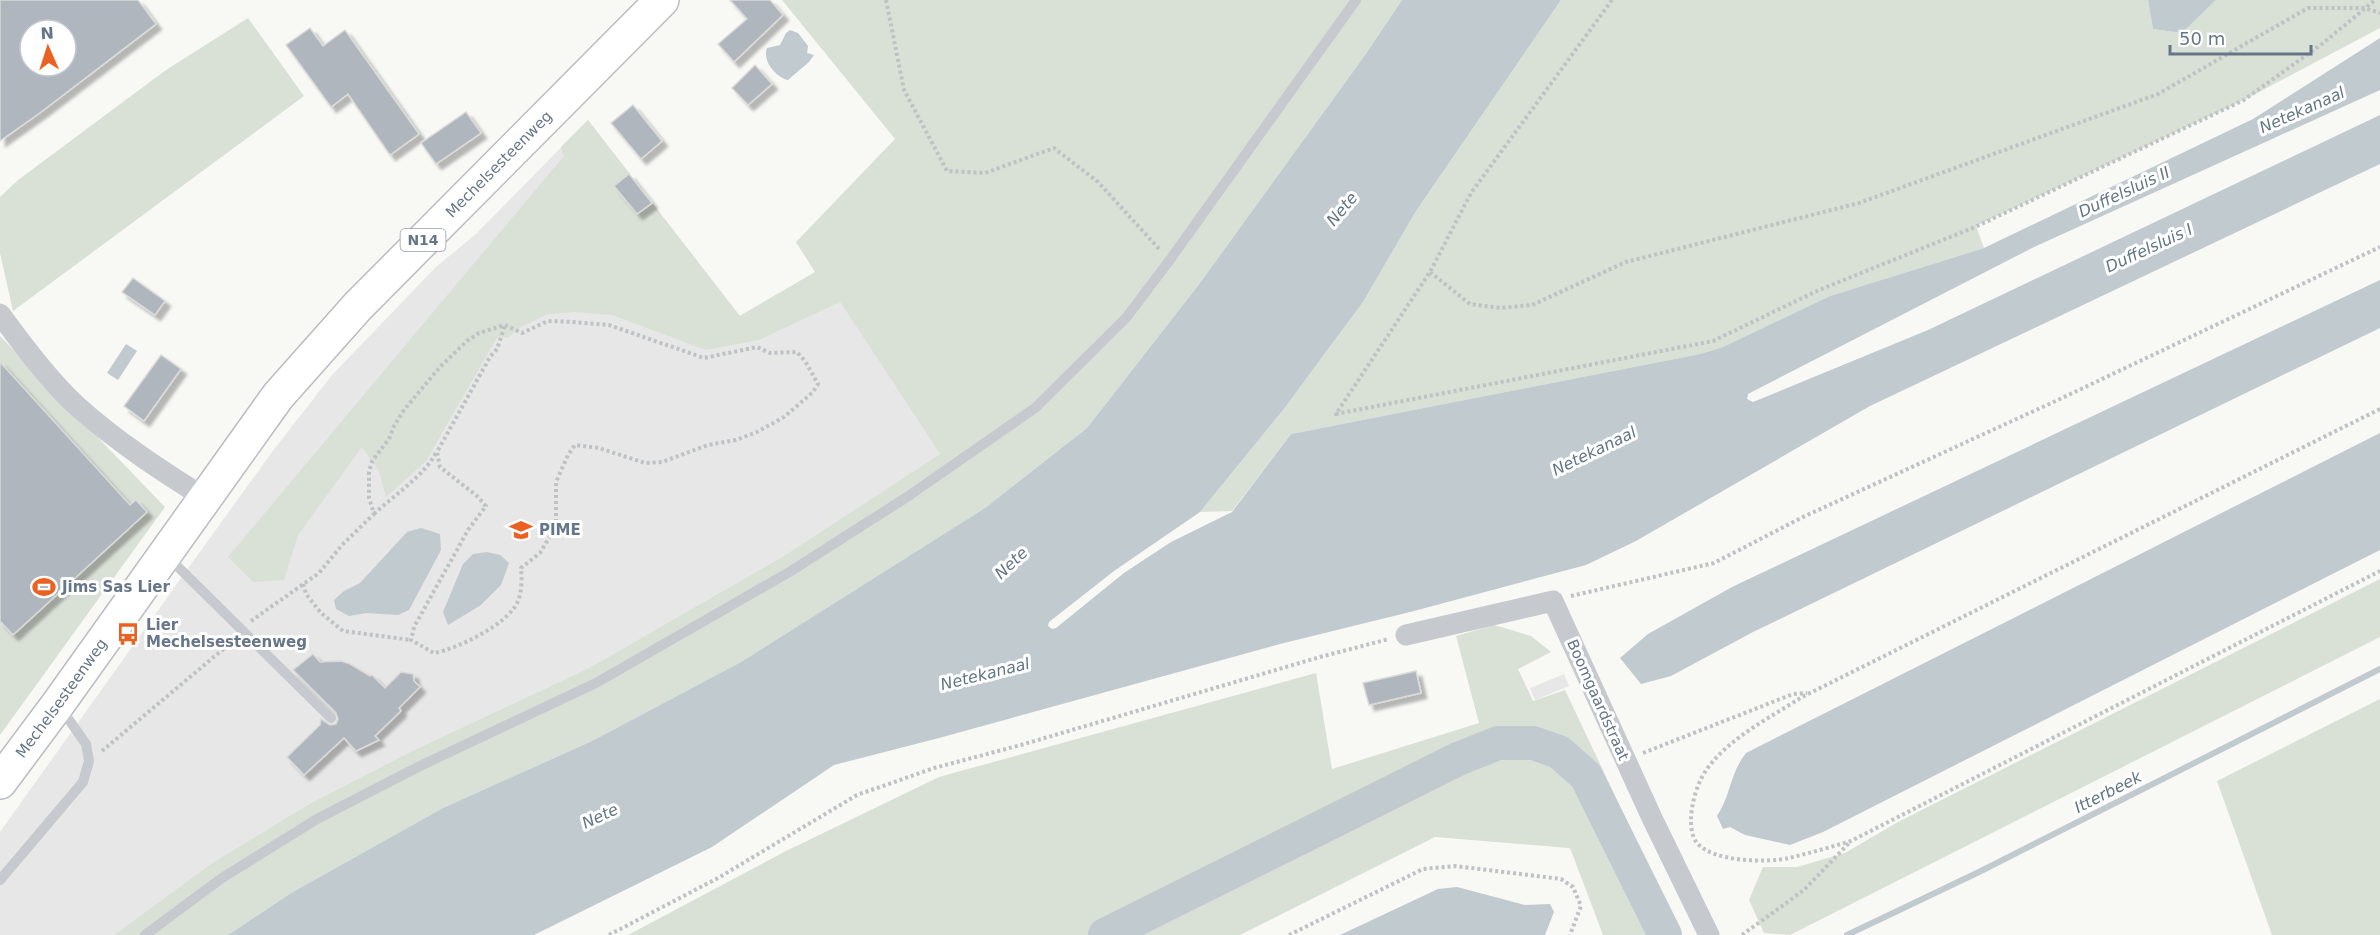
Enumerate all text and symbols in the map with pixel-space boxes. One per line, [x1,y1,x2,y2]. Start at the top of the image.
north arrow [18,18,78,78]
scale bar [2170,18,2311,56]
text: N [40,24,54,43]
text: 50 m [2179,28,2225,49]
water label: Netekanaal [2256,83,2348,137]
street label: Mechelsesteenweg [442,107,556,221]
water label: Duffelsluis II [2075,162,2173,221]
water label: Nete [1323,188,1362,230]
water label: Duffelsluis I [2102,219,2196,276]
road number: N14 [400,229,446,251]
water label: Netekanaal [1549,422,1640,480]
school or university icon: PIME [508,517,534,543]
place label: PIME [539,521,581,539]
water label: Nete [991,543,1031,583]
sports icon: Jims Sas Lier [31,574,57,600]
place label: Jims Sas Lier [61,578,170,596]
place label: Lier Mechelsesteenweg [146,616,307,651]
bus stop icon: Lier Mechelsesteenweg [115,621,141,647]
street label: Mechelsesteenweg [12,635,111,761]
street label: Boomgaardstraat [1563,637,1633,763]
water label: Netekanaal [938,654,1032,694]
water label: Itterbeek [2071,767,2145,817]
water label: Nete [579,799,621,833]

